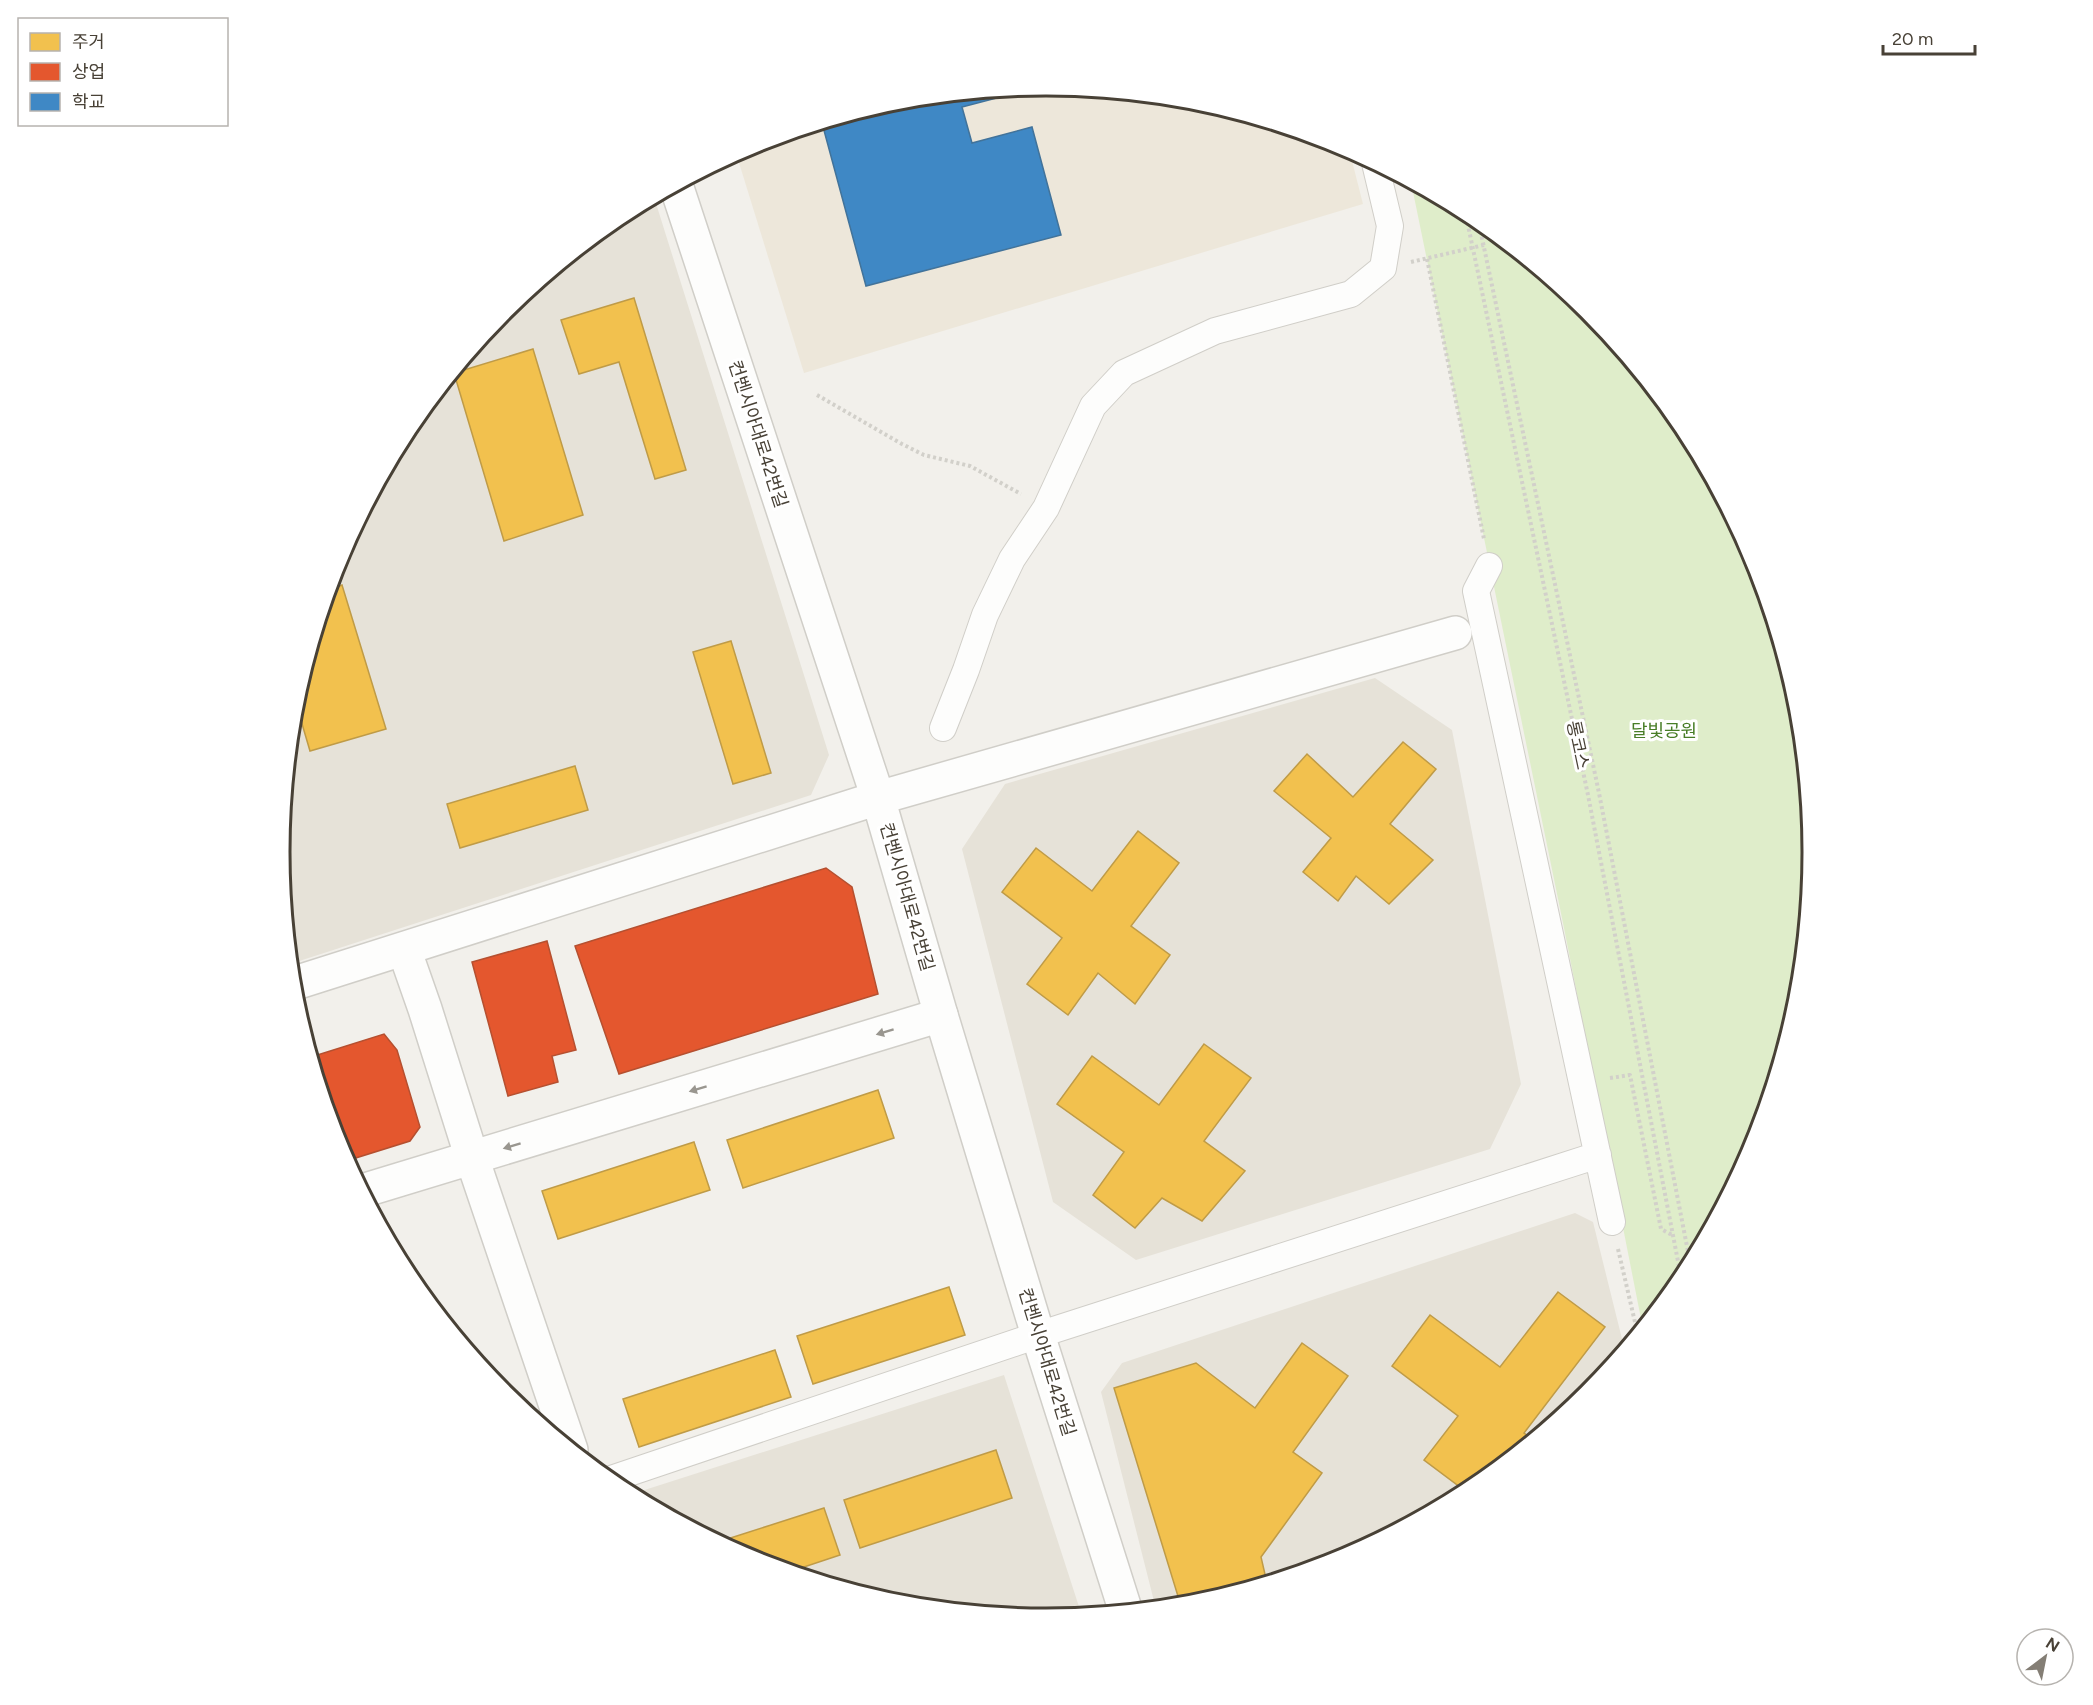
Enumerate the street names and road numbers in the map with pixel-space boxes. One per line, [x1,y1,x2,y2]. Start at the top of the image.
street label: 컨벤시아대로42번길 [724,357,792,511]
street label: 롱코스 [1562,718,1594,772]
street label: 컨벤시아대로42번길 [875,820,939,974]
street label: 컨벤시아대로42번길 [1014,1285,1080,1439]

